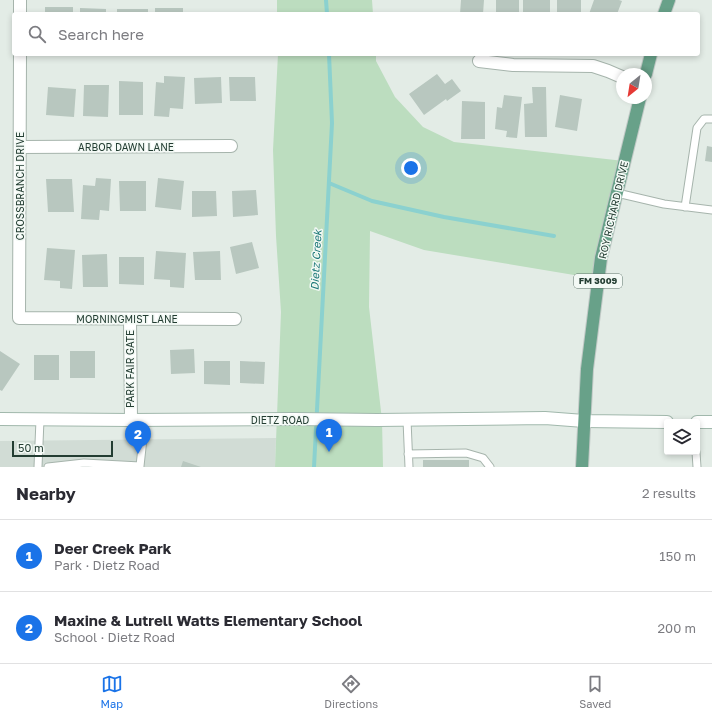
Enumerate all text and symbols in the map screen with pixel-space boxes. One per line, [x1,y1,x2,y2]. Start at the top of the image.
search box [12,12,700,56]
icon: search [26,23,48,45]
text: Search here [58,25,144,43]
north arrow [616,68,652,104]
street label: CROSSBRANCH DRIVE [14,132,26,240]
street label: ARBOR DAWN LANE [78,141,174,153]
your location [401,158,421,178]
street label: ROY RICHARD DRIVE [596,160,630,260]
water label: Dietz Creek [307,228,324,291]
road number: FM 3009 [574,274,622,288]
street label: MORNINGMIST LANE [76,313,178,325]
street label: PARK FAIR GATE [124,330,136,408]
street label: DIETZ ROAD [251,414,309,426]
pin: 1 [316,419,342,452]
map controls [664,419,700,455]
button: layers [664,419,700,455]
pin: 2 [125,421,151,454]
scale bar [12,439,113,458]
text: 50 m [18,441,44,454]
text: Nearby [16,483,76,504]
text: 2 results [642,485,696,501]
text: Deer Creek Park [54,539,172,557]
text: 1 [26,548,32,564]
text: 150 m [659,548,696,564]
text: Park · Dietz Road [54,557,160,573]
text: Maxine & Lutrell Watts Elementary School [54,611,362,629]
text: 2 [25,620,33,636]
text: 200 m [658,620,696,636]
text: School · Dietz Road [54,629,175,645]
tab: Map [101,673,123,710]
tab: Directions [324,673,378,710]
tab: Saved [579,673,611,710]

